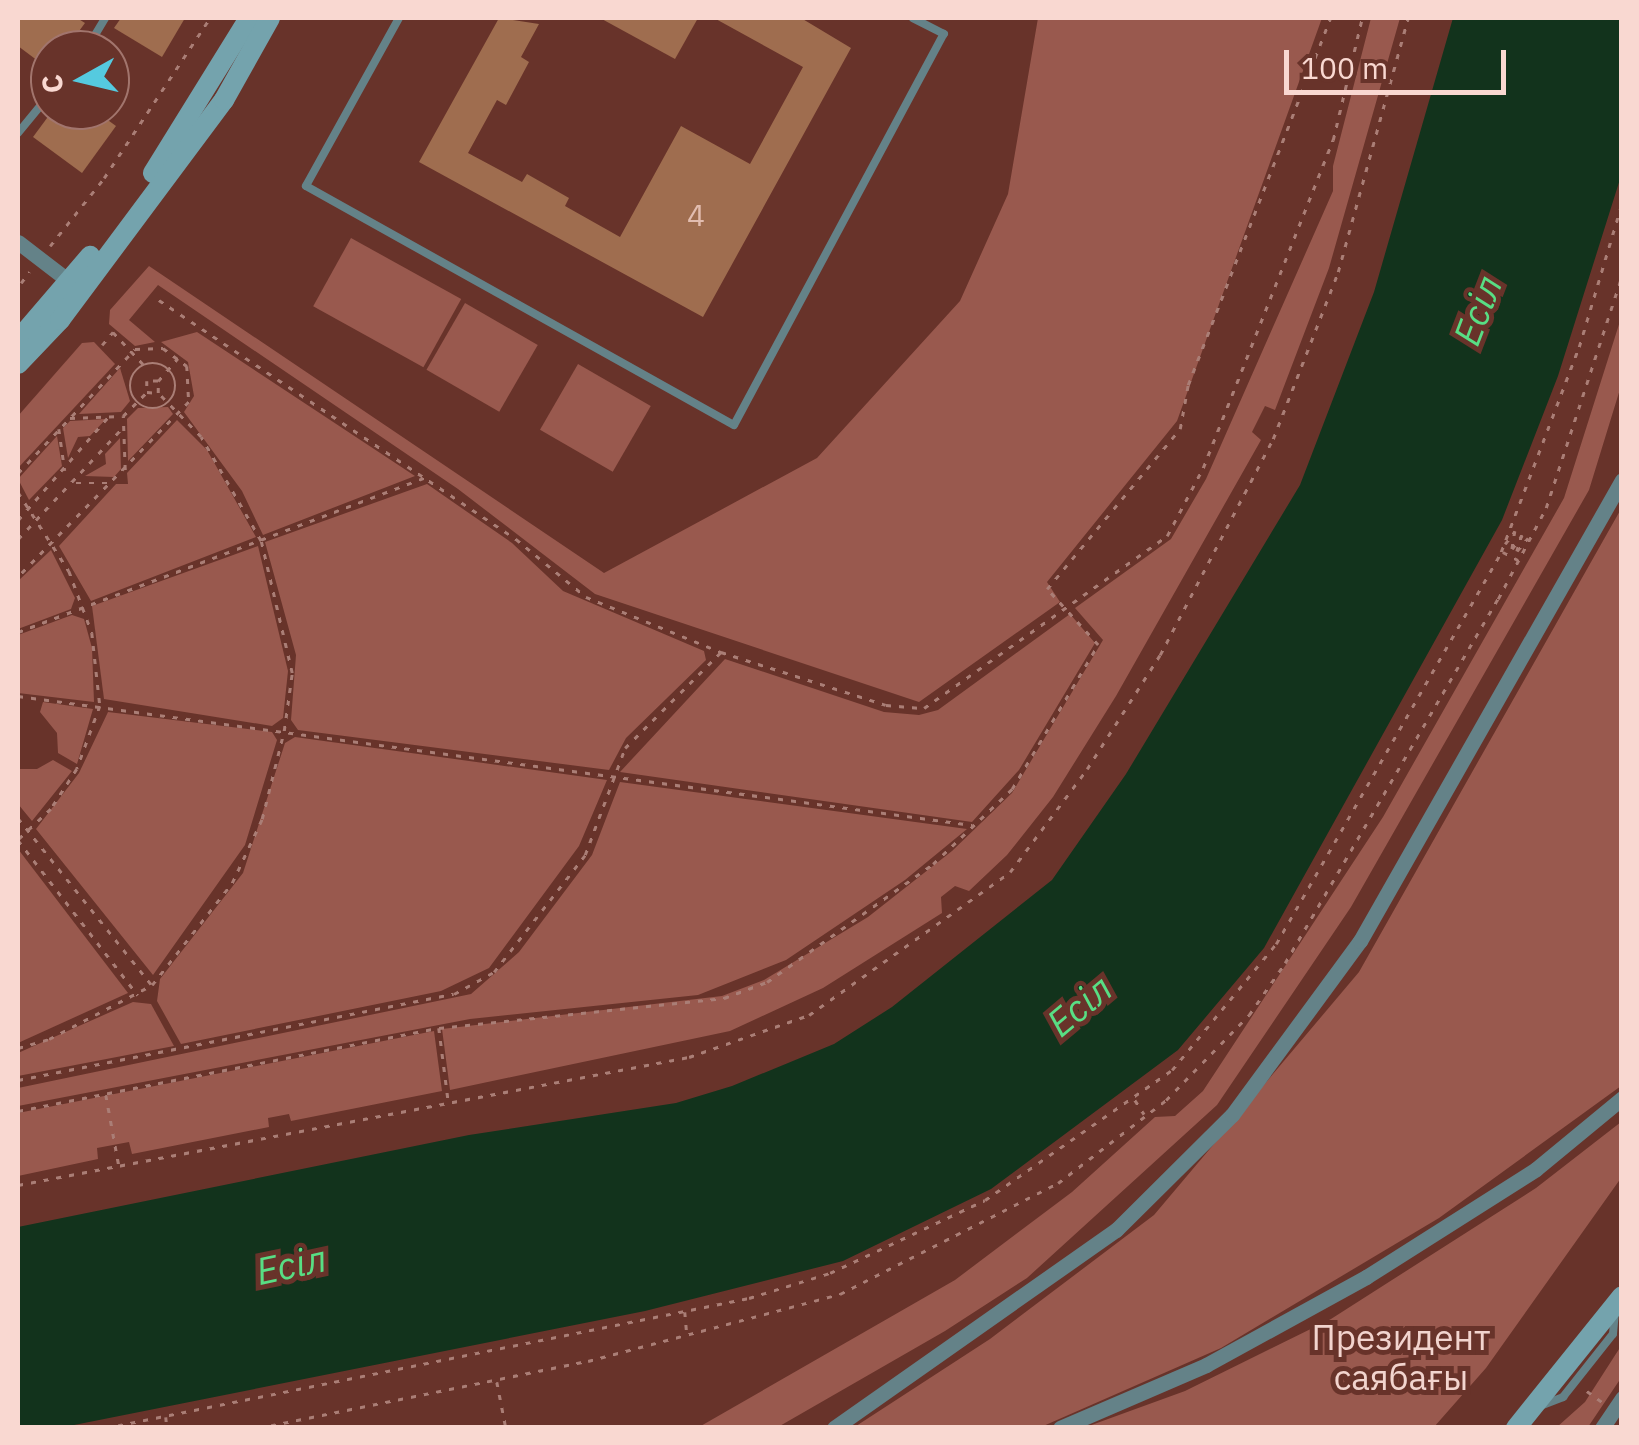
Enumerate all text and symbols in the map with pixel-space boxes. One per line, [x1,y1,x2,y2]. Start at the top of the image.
north arrow [30,30,130,130]
scale bar [1289,30,1512,92]
text: 100 m [1301,48,1388,87]
text: С [32,72,71,96]
house number: 4 [687,197,705,233]
water label: Есіл [1443,269,1511,351]
water label: Есіл [1037,965,1121,1045]
water label: Есіл [251,1234,331,1294]
park label: Президент саябағы [1311,1316,1491,1398]

